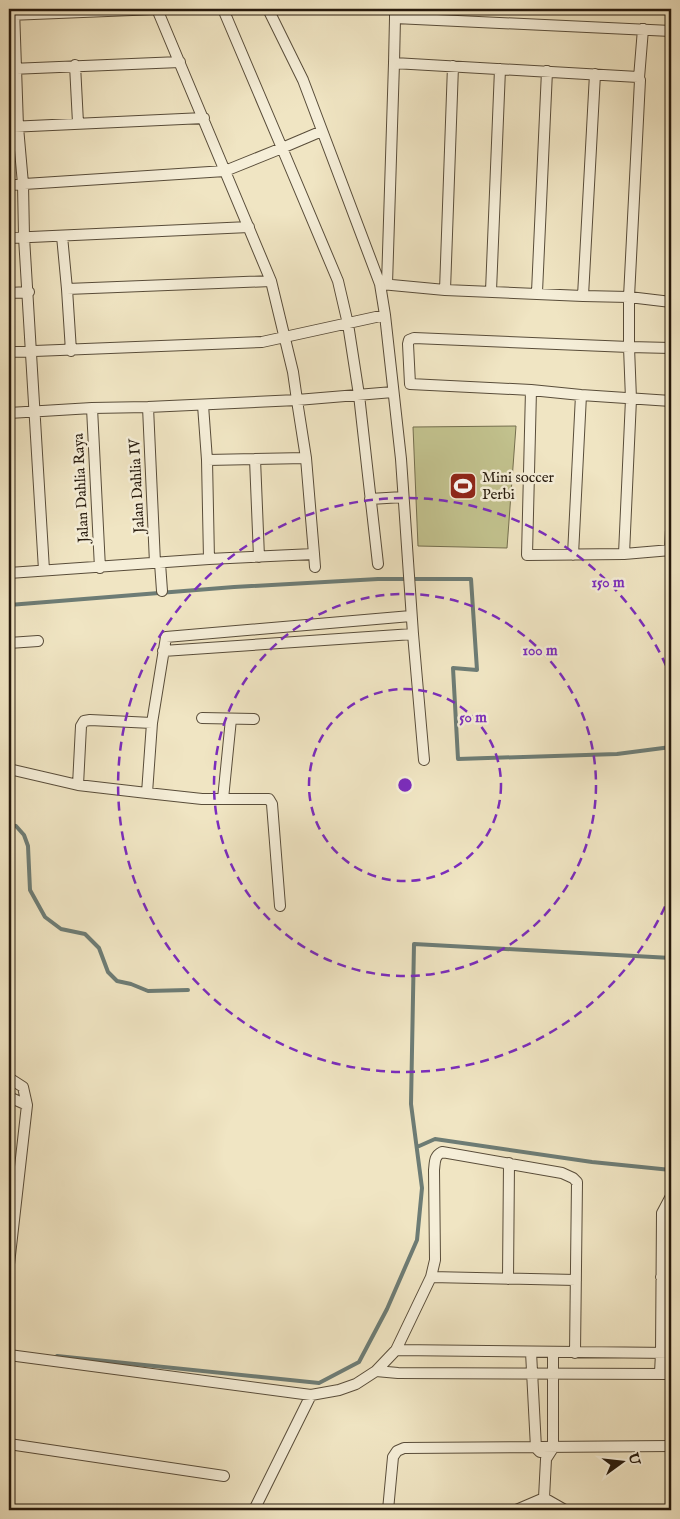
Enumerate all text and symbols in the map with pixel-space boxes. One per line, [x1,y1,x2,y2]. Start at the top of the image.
street label: Jalan Dahlia Raya [69,432,93,545]
street label: Jalan Dahlia IV [125,437,149,536]
place label: Mini soccer Perbi [482,468,555,504]
sports icon: Mini soccer Perbi [448,471,478,501]
text: 150 m [591,573,625,592]
text: 100 m [522,641,558,660]
text: 50 m [459,708,487,727]
centre of rings [396,776,414,794]
north arrow [598,1436,648,1486]
text: U [623,1450,644,1468]

